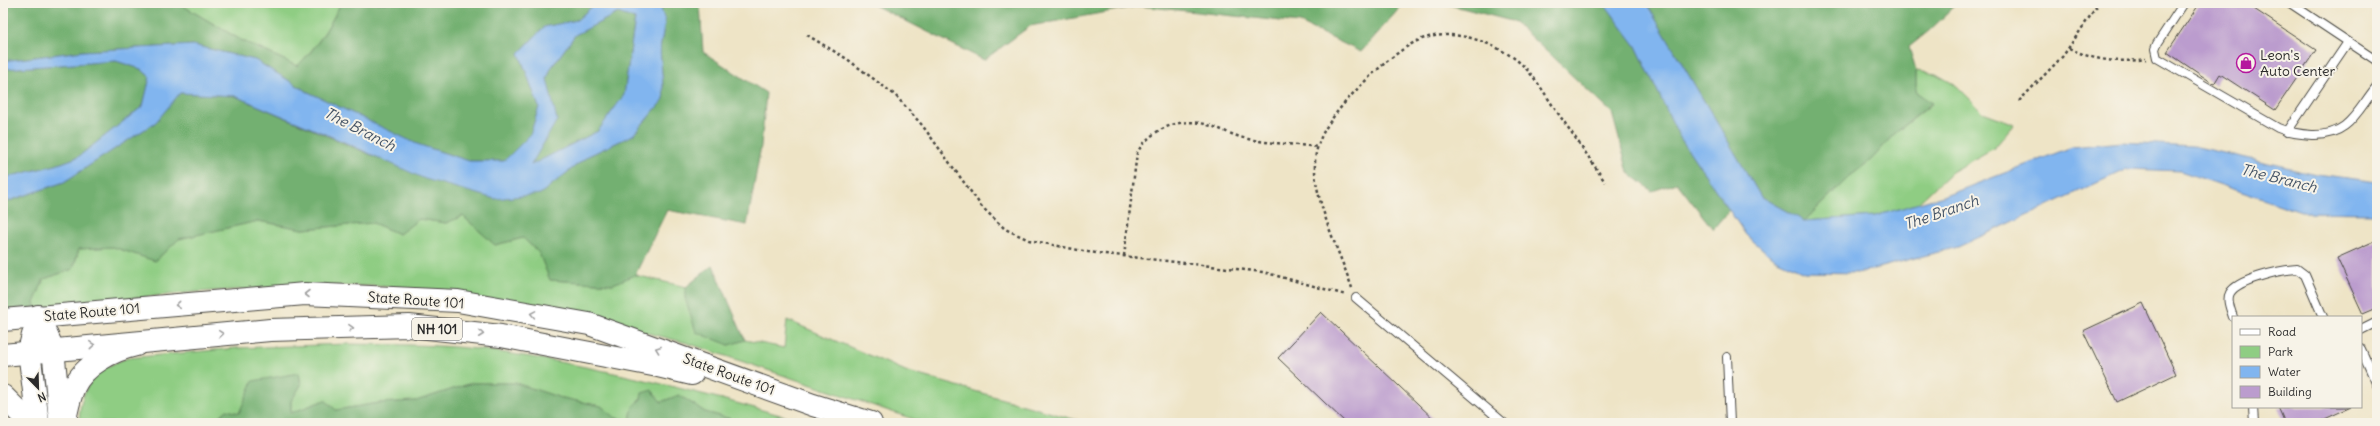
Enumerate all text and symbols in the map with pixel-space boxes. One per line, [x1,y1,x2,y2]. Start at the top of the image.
place label: Leon's Auto Center [2260,46,2336,80]
shop icon: Leon's Auto Center [2235,52,2257,74]
water label: The Branch [321,103,399,155]
water label: The Branch [2239,159,2319,197]
water label: The Branch [1901,190,1981,234]
street label: State Route 101 [367,288,465,312]
one-way arrow [304,290,310,298]
street label: State Route 101 [43,299,141,325]
one-way arrow [175,300,181,309]
one-way arrow [530,310,536,319]
legend [2232,316,2362,408]
road number: NH 101 [412,318,462,340]
one-way arrow [348,323,354,332]
text: Road [2268,324,2296,339]
one-way arrow [478,329,484,338]
one-way arrow [218,330,224,339]
one-way arrow [89,341,95,350]
text: Park [2268,344,2293,359]
one-way arrow [655,345,662,353]
street label: State Route 101 [681,349,777,399]
text: Water [2268,364,2301,379]
north arrow [18,368,58,408]
text: Building [2268,384,2312,399]
text: N [36,389,48,405]

